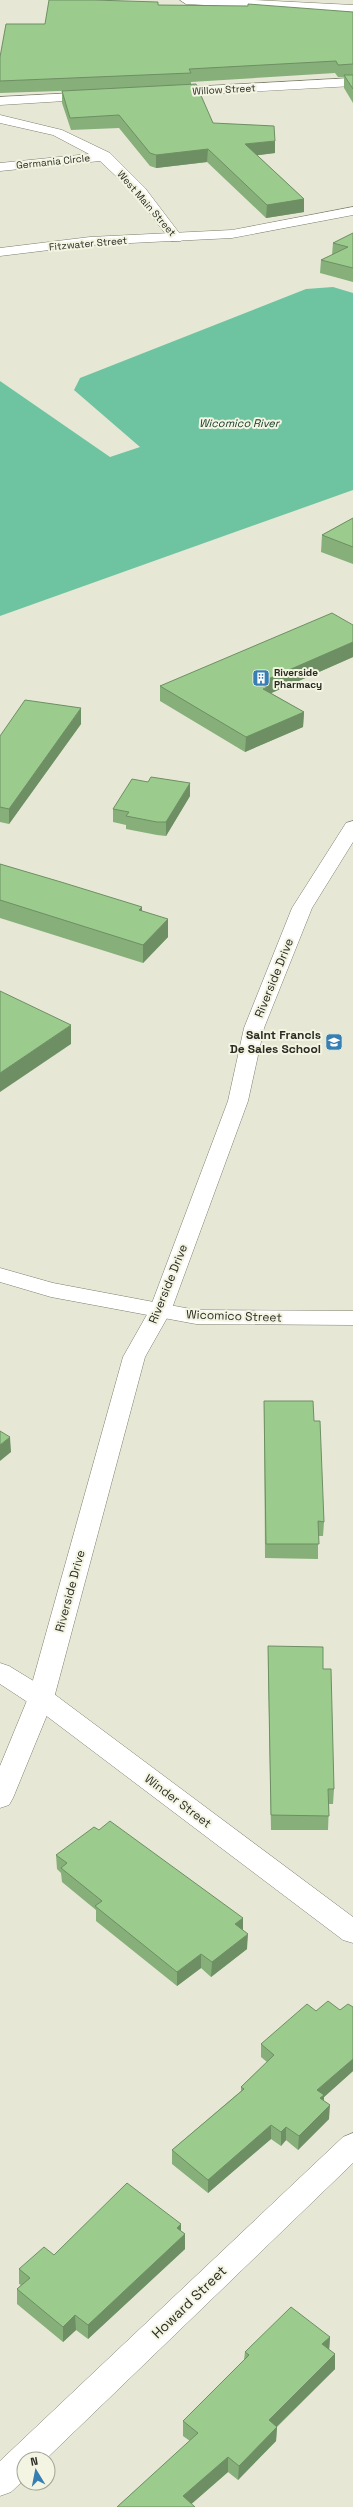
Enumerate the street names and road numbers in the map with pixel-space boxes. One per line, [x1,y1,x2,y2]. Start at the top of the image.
street label: Willow Street [192,81,256,98]
street label: Germania Circle [15,151,91,172]
street label: West Main Street [115,168,179,239]
street label: Fitzwater Street [48,234,128,253]
street label: Riverside Drive [251,936,297,1020]
street label: Riverside Drive [145,1242,191,1326]
street label: Wicomico Street [186,1306,282,1326]
street label: Riverside Drive [51,1548,89,1634]
street label: Winder Street [141,1771,215,1831]
street label: Howard Street [148,2262,230,2342]

